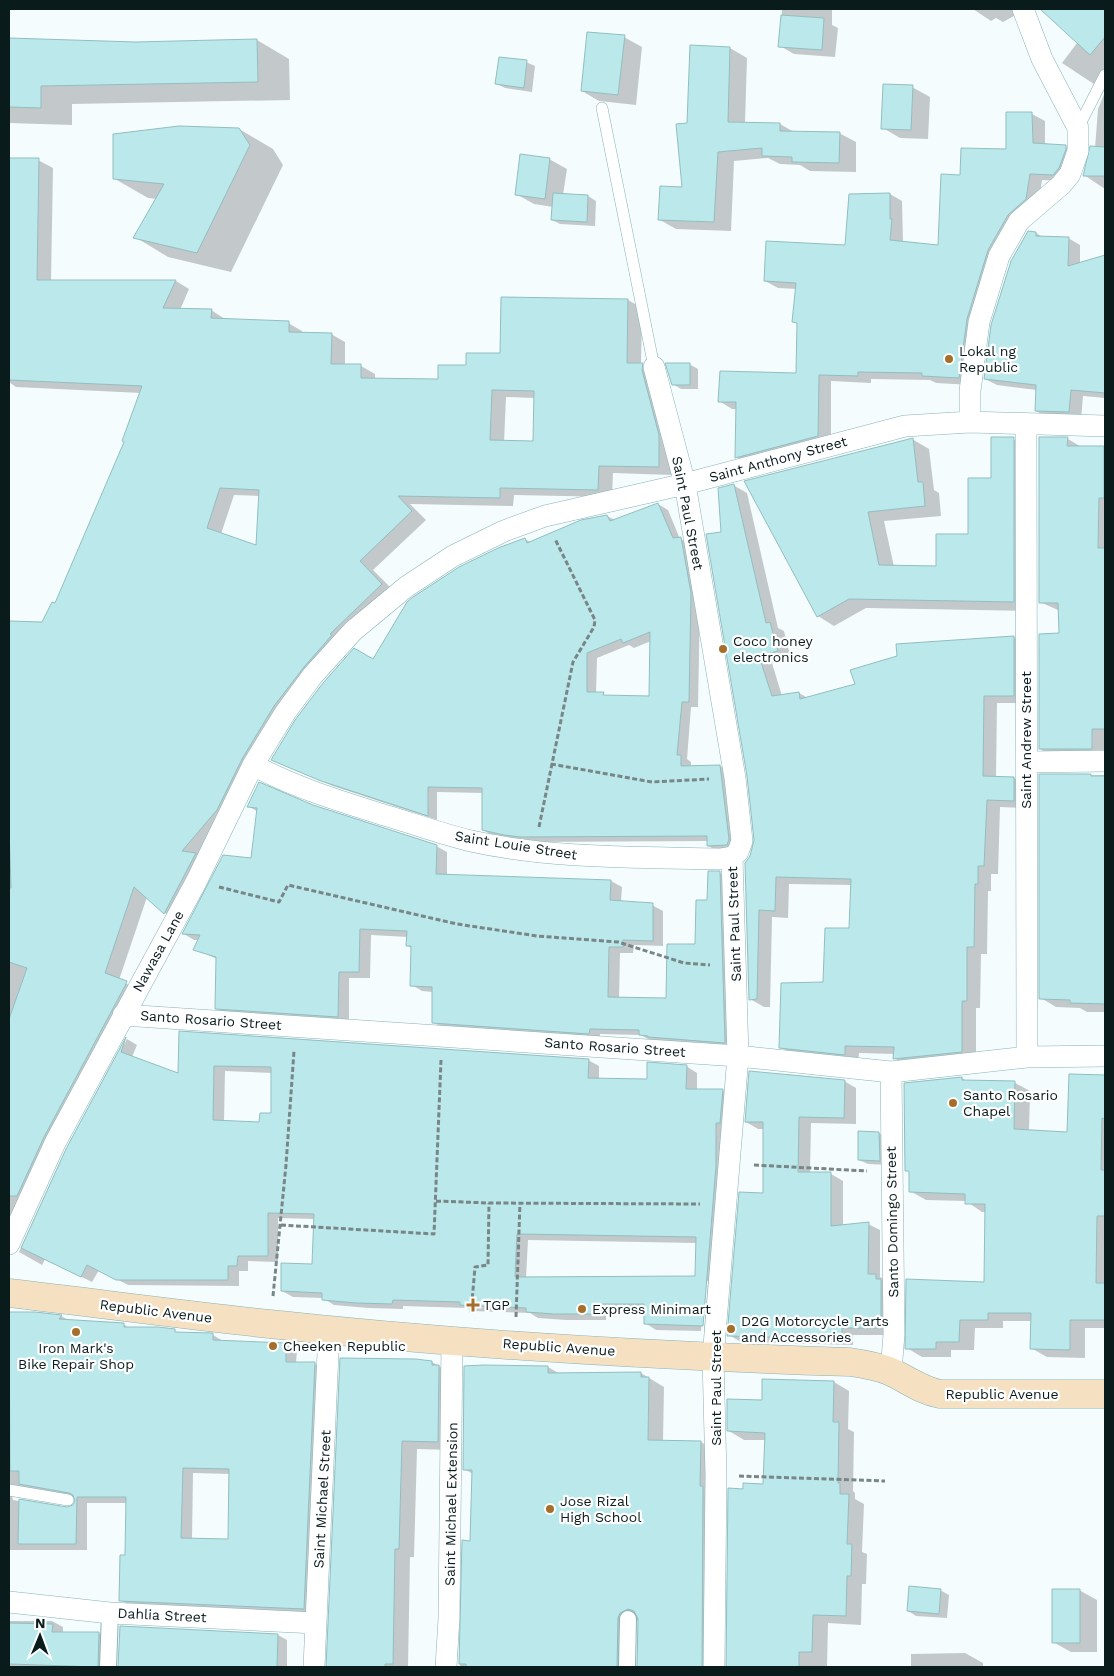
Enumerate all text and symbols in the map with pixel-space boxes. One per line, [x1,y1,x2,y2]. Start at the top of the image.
place label: Lokal ng Republic [959,343,1018,375]
marker: Lokal ng Republic [943,353,955,365]
street label: Saint Anthony Street [707,433,849,485]
street label: Saint Paul Street [669,455,707,571]
place label: Coco honey electronics [733,633,813,665]
marker: Coco honey electronics [717,643,729,655]
street label: Saint Andrew Street [1018,671,1034,809]
street label: Saint Louie Street [454,827,578,863]
street label: Saint Paul Street [724,866,744,982]
street label: Nawasa Lane [129,908,187,994]
street label: Santo Rosario Street [140,1007,282,1033]
street label: Santo Rosario Street [544,1034,686,1060]
place label: Santo Rosario Chapel [963,1087,1058,1119]
marker: Santo Rosario Chapel [947,1097,959,1109]
street label: Santo Domingo Street [883,1146,901,1298]
street label: Republic Avenue [99,1296,213,1326]
place label: TGP [483,1297,510,1313]
marker: TGP [467,1299,479,1311]
place label: Express Minimart [592,1301,711,1317]
marker: Express Minimart [576,1303,588,1315]
place label: D2G Motorcycle Parts and Accessories [741,1313,889,1345]
marker: D2G Motorcycle Parts and Accessories [725,1323,737,1335]
marker: Iron Mark's Bike Repair Shop [70,1326,82,1338]
street label: Saint Paul Street [708,1330,724,1446]
street label: Republic Avenue [502,1335,616,1359]
place label: Cheeken Republic [283,1338,406,1354]
place label: Iron Mark's Bike Repair Shop [18,1340,134,1372]
marker: Cheeken Republic [267,1340,279,1352]
street label: Republic Avenue [946,1386,1058,1402]
street label: Saint Michael Extension [442,1422,460,1586]
street label: Saint Michael Street [310,1429,334,1569]
place label: Jose Rizal High School [560,1493,642,1525]
marker: Jose Rizal High School [544,1503,556,1515]
street label: Dahlia Street [117,1605,207,1625]
north arrow [15,1611,65,1661]
text: N [35,1615,46,1631]

